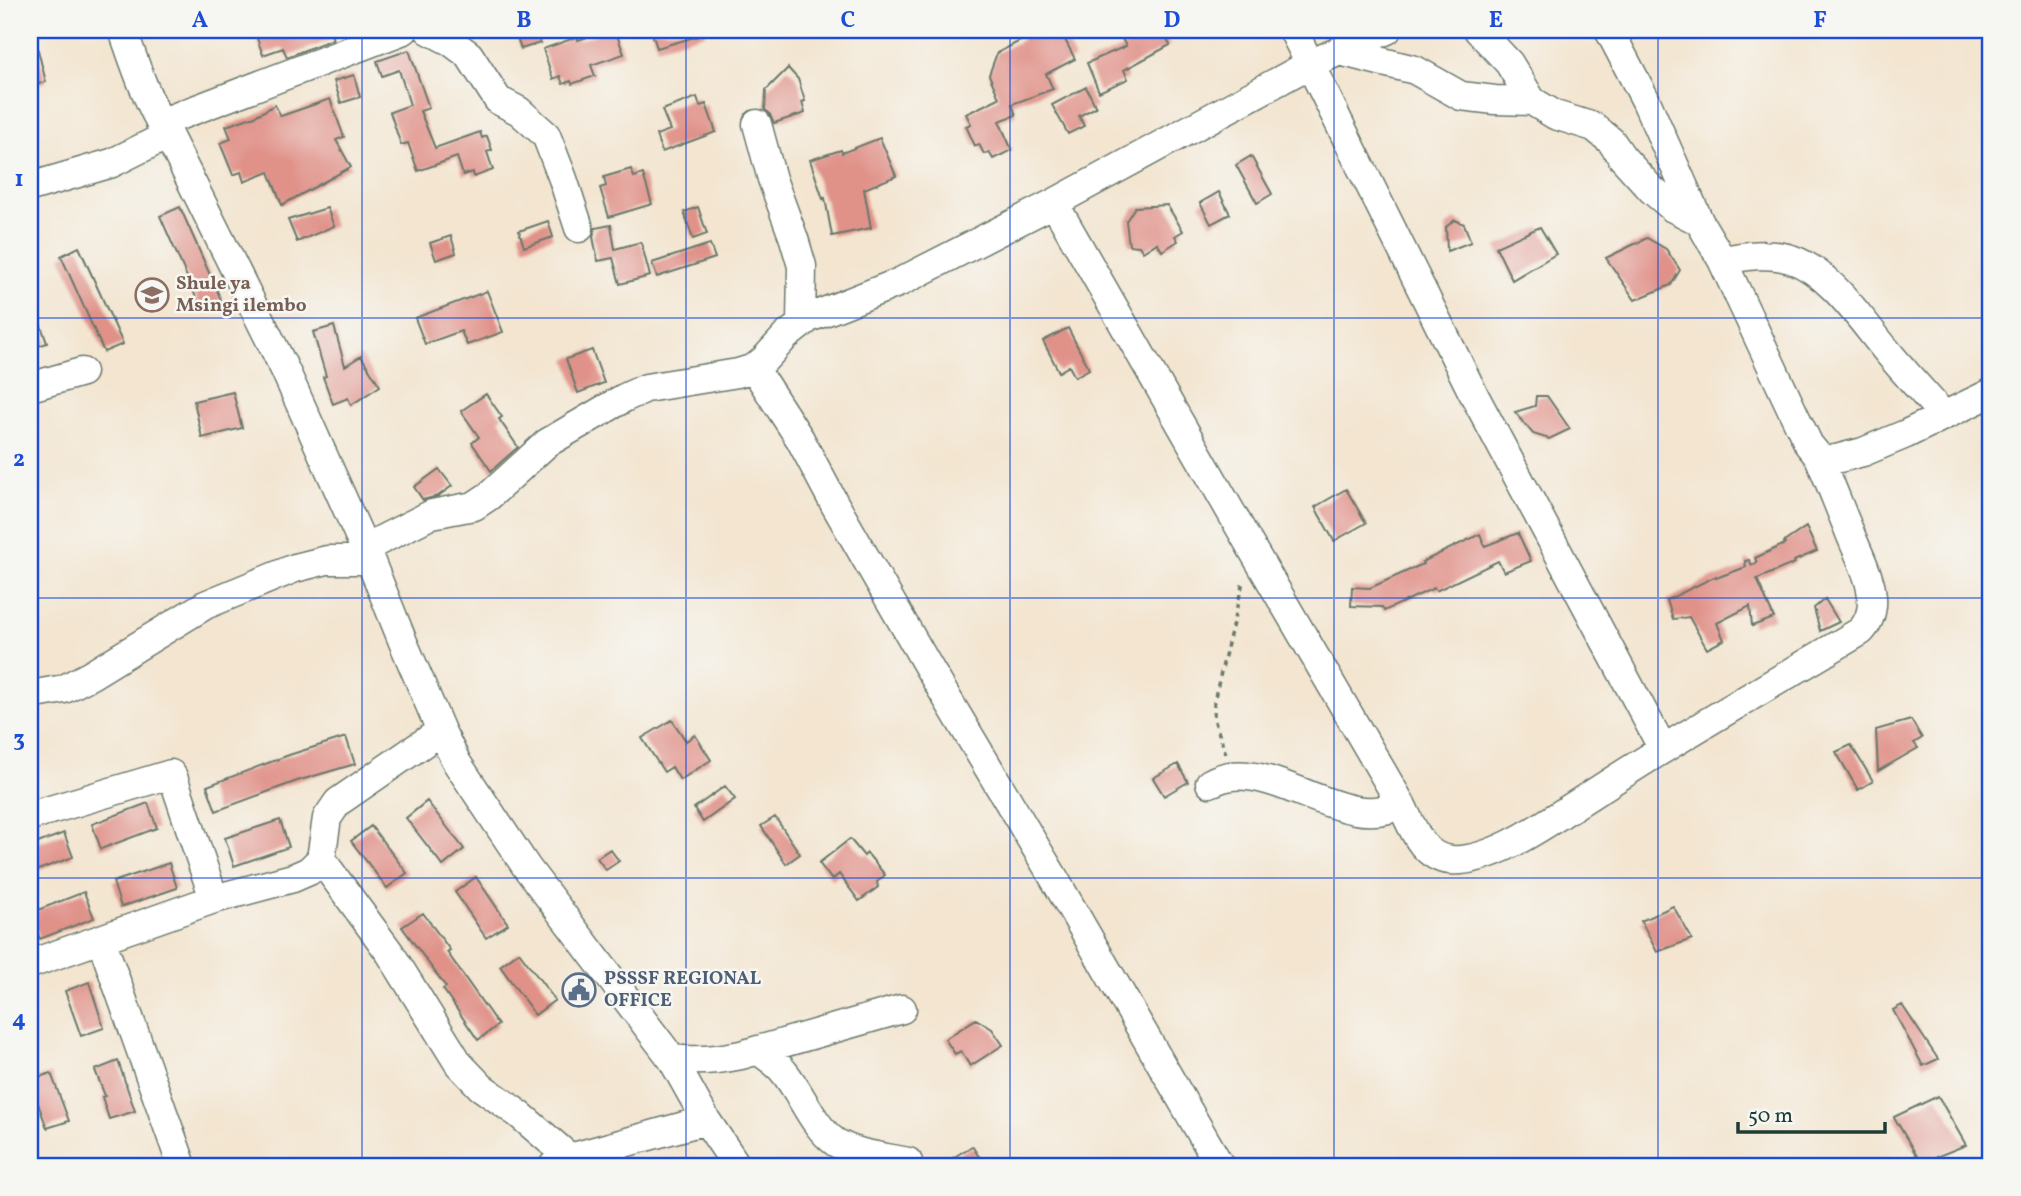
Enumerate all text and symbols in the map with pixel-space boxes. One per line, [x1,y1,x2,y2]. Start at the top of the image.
text: A [192,5,208,37]
text: B [516,5,532,37]
text: C [841,5,855,37]
text: D [1164,5,1181,37]
text: E [1489,5,1503,37]
text: F [1813,5,1827,37]
text: 1 [14,164,24,196]
place label: Shule ya Msingi ilembo [176,271,307,319]
school or university icon: Shule ya Msingi ilembo [133,276,171,314]
text: 2 [13,444,25,476]
text: 3 [13,724,25,756]
place label: PSSSF REGIONAL OFFICE [604,966,762,1014]
public building icon: PSSSF REGIONAL OFFICE [560,971,598,1009]
text: 4 [12,1004,26,1036]
scale bar [1738,1091,1884,1135]
text: 50 m [1748,1102,1793,1131]

